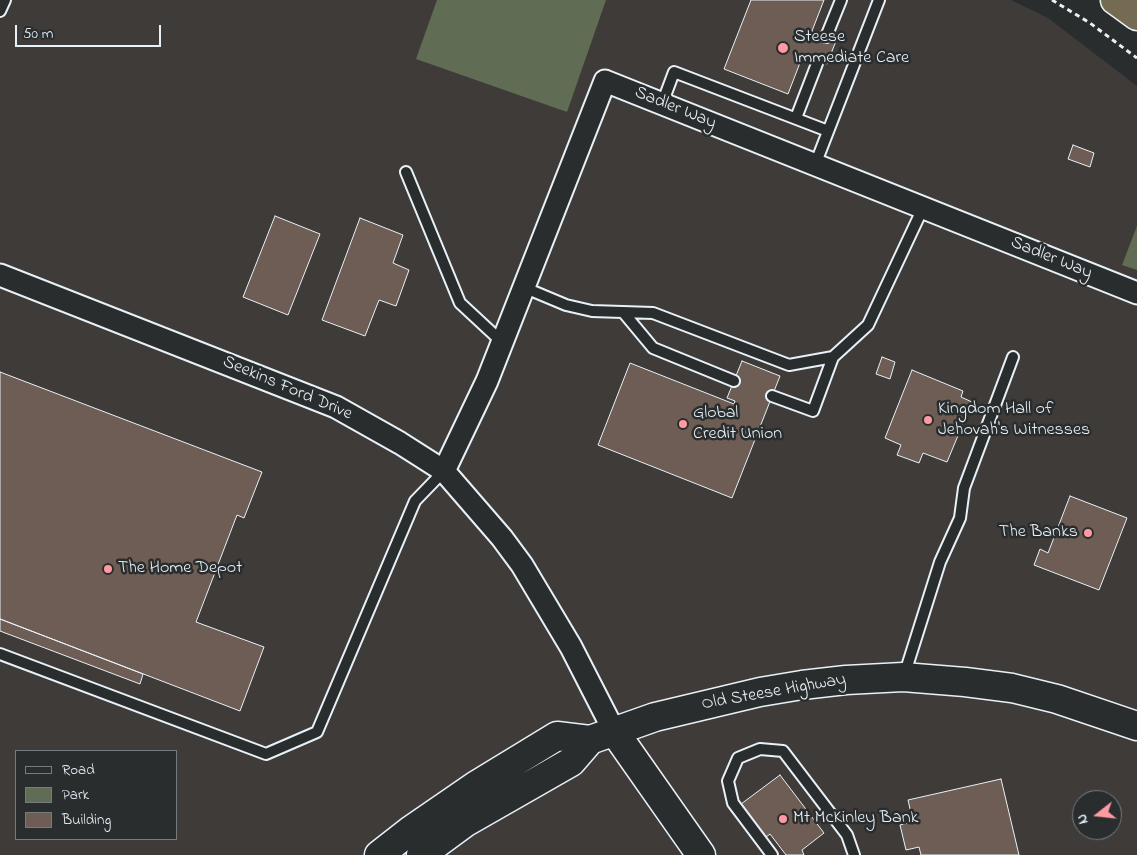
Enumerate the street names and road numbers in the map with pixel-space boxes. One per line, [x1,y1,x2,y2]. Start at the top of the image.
street label: Sadler Way [631,83,719,135]
street label: Sadler Way [1007,233,1095,285]
street label: Seekins Ford Drive [219,352,355,426]
street label: Old Steese Highway [700,670,848,716]

